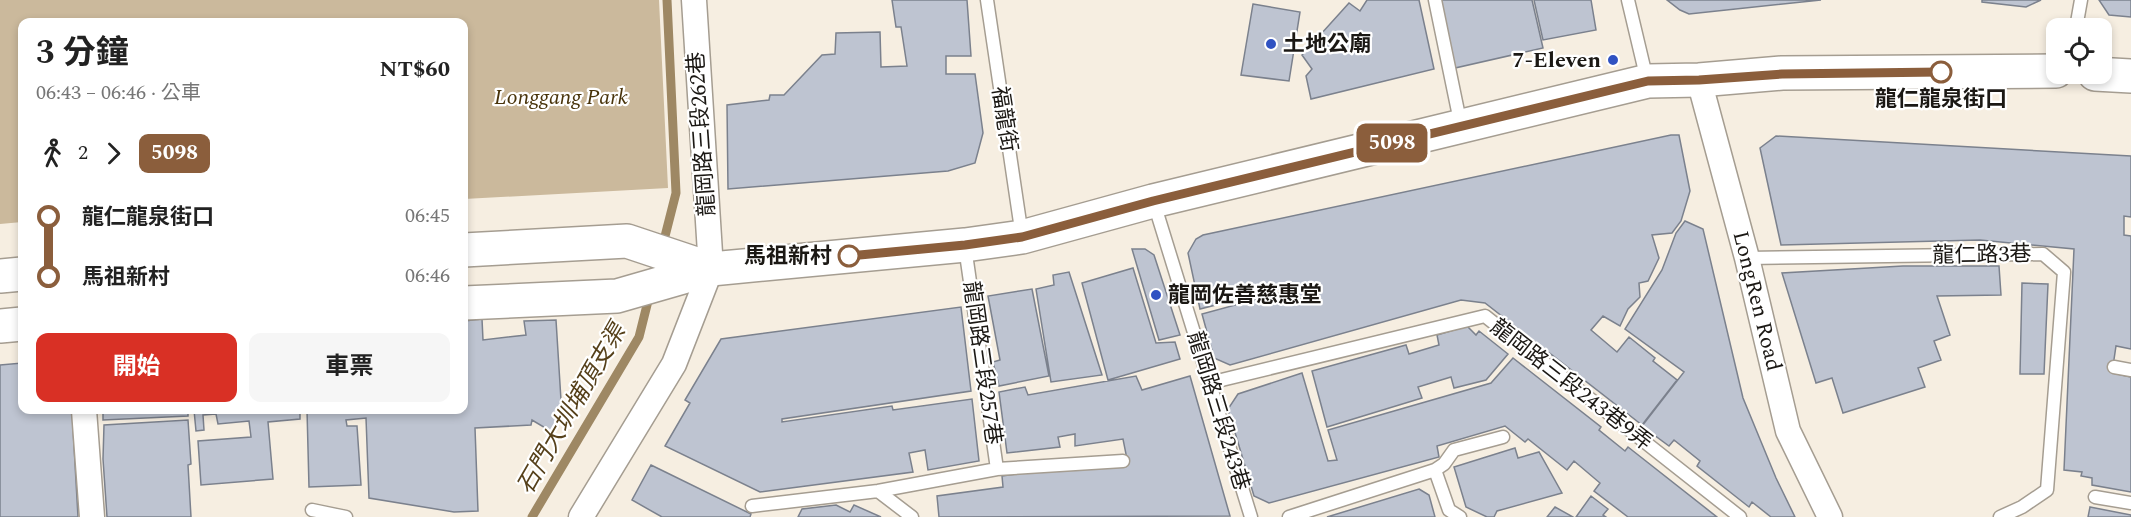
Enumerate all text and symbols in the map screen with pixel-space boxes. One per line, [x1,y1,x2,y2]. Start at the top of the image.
map controls [2046,18,2112,84]
button: locate [2046,18,2112,84]
text: 3 分鐘 [36,28,129,78]
place label: 土地公廟 [1283,28,1371,61]
marker: 土地公廟 [1264,37,1278,51]
place label: 7-Eleven [1512,44,1601,77]
street label: 龍岡路三段262巷 [680,51,724,217]
text: NT$60 [380,53,450,86]
marker: 7-Eleven [1606,53,1620,67]
marker: 龍仁龍泉街口 [1930,61,1952,83]
text: 06:43 – 06:46 · 公車 [36,78,201,108]
park label: Longgang Park [494,81,628,114]
place label: 龍仁龍泉街口 [1875,83,2007,116]
street label: 福龍街 [983,84,1025,154]
line badge: 5098 [1350,124,1434,162]
text: 5098 [1368,127,1416,159]
icon: walk [36,137,69,170]
icon: forward [97,137,130,170]
text: 5098 [151,137,198,169]
text: 2 [78,138,88,168]
text: 龍仁龍泉街口 [82,201,214,234]
text: 06:45 [405,201,450,231]
street label: LongRen Road [1724,227,1790,375]
street label: 龍仁路3巷 [1932,238,2032,272]
place label: 馬祖新村 [744,240,832,273]
marker: 馬祖新村 [838,245,860,267]
text: 馬祖新村 [82,261,170,294]
text: 06:46 [405,261,450,291]
street label: 龍岡路三段257巷 [954,279,1010,447]
place label: 龍岡佐善慈惠堂 [1168,279,1322,312]
marker: 龍岡佐善慈惠堂 [1149,288,1163,302]
street label: 龍岡路三段243巷9弄 [1483,311,1659,459]
water label: 石門大圳埔頂支渠 [508,314,637,501]
street label: 龍岡路三段243巷 [1178,327,1258,495]
button: 開始 [36,333,237,402]
button: 車票 [249,333,450,402]

